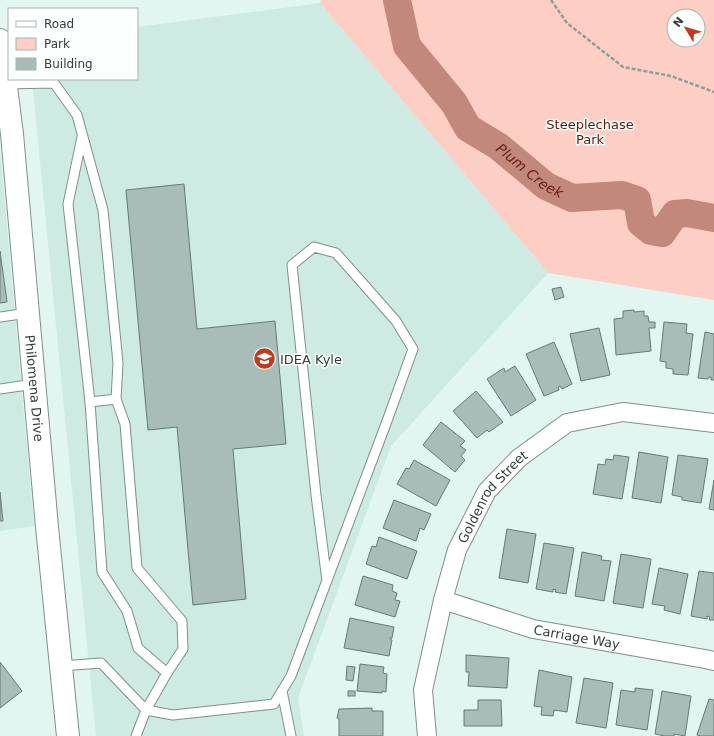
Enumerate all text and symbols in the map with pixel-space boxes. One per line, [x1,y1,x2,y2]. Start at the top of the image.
legend [8,8,138,80]
north arrow [666,8,706,48]
text: N [671,15,686,30]
text: Road [44,17,74,31]
text: Park [44,37,70,51]
text: Building [44,57,93,71]
park label: Steeplechase Park [546,117,634,147]
water label: Plum Creek [493,140,567,201]
street label: Philomena Drive [22,334,46,442]
school or university icon: IDEA Kyle [251,346,277,372]
place label: IDEA Kyle [280,352,342,367]
street label: Goldenrod Street [455,448,530,545]
street label: Carriage Way [532,622,621,652]

